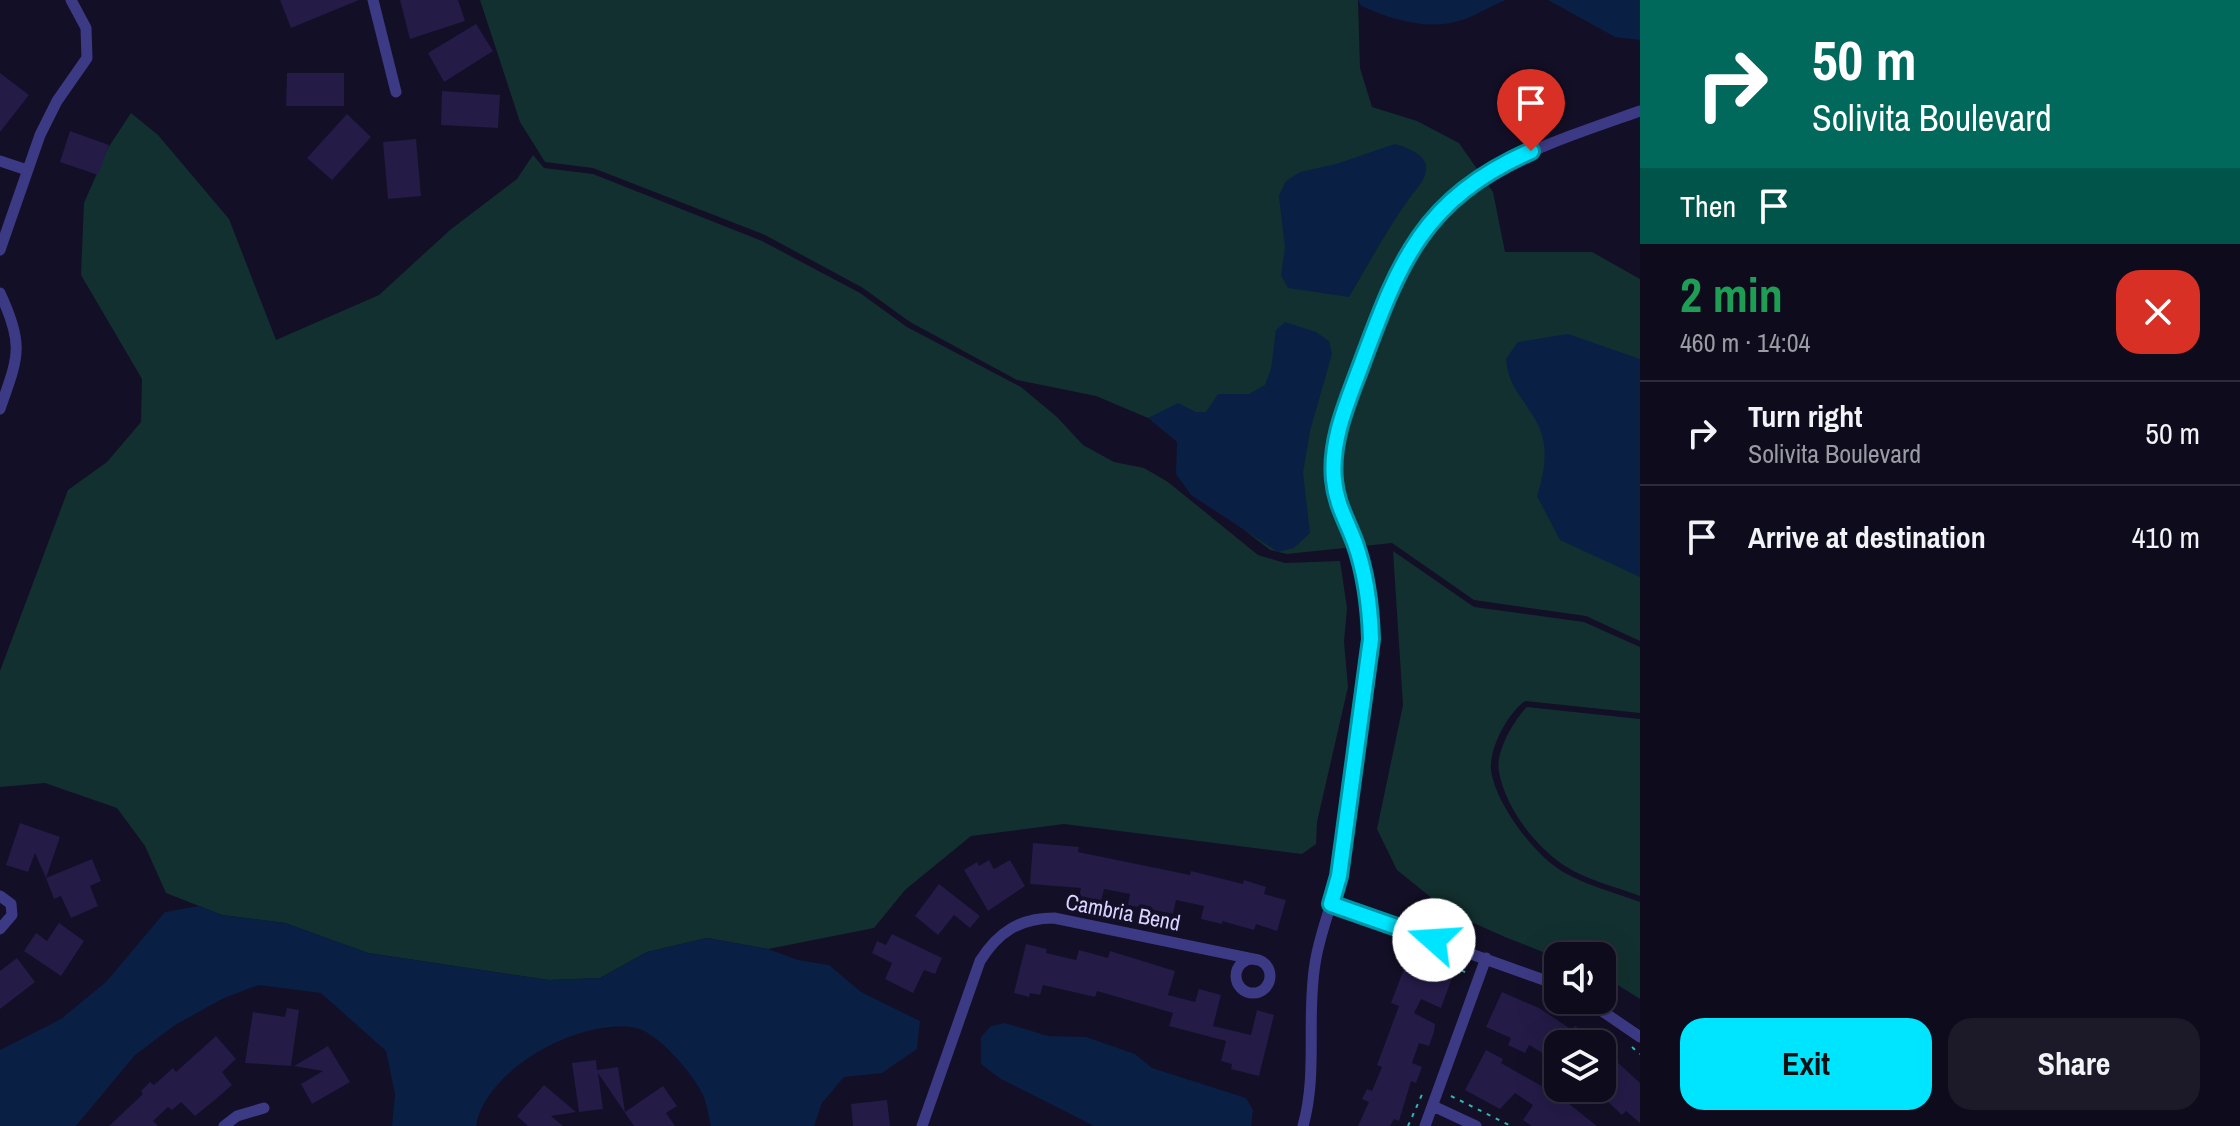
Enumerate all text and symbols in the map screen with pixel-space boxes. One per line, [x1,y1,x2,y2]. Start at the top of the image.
text: 50 m [1812,22,1917,97]
icon: right [1680,32,1784,136]
pin [1497,69,1565,151]
icon: arrive [1509,81,1553,125]
text: Solivita Boulevard [1812,94,2052,142]
icon: arrive [1752,184,1796,228]
text: Then [1680,186,1736,226]
text: 2 min [1680,262,1783,327]
button: close [2116,270,2200,354]
text: 460 m · 14:04 [1680,325,1810,360]
text: Turn right [1748,396,1862,436]
icon: right [1680,411,1724,455]
text: 50 m [2145,413,2200,453]
text: Solivita Boulevard [1748,436,1921,471]
icon: arrive [1680,515,1724,559]
text: Arrive at destination [1748,517,1986,557]
text: 410 m [2132,517,2200,557]
street label: Cambria Bend [1063,886,1183,938]
position arrow [1392,898,1476,982]
map controls [1544,942,1616,1102]
button: sound [1544,942,1616,1014]
button: Exit [1680,1018,1932,1110]
button: Share [1948,1018,2200,1110]
button: layers [1544,1030,1616,1102]

